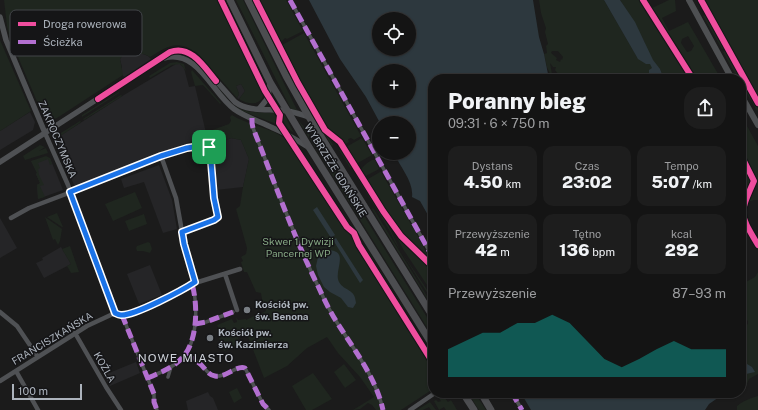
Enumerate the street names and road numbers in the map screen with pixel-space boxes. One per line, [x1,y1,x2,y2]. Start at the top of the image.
street label: ZAKROCZYMSKA [36,98,80,180]
street label: WYBRZEŻE GDAŃSKIE [302,121,370,219]
street label: FRANCISZKAŃSKA [9,309,95,367]
street label: KOŹLA [91,350,119,384]

